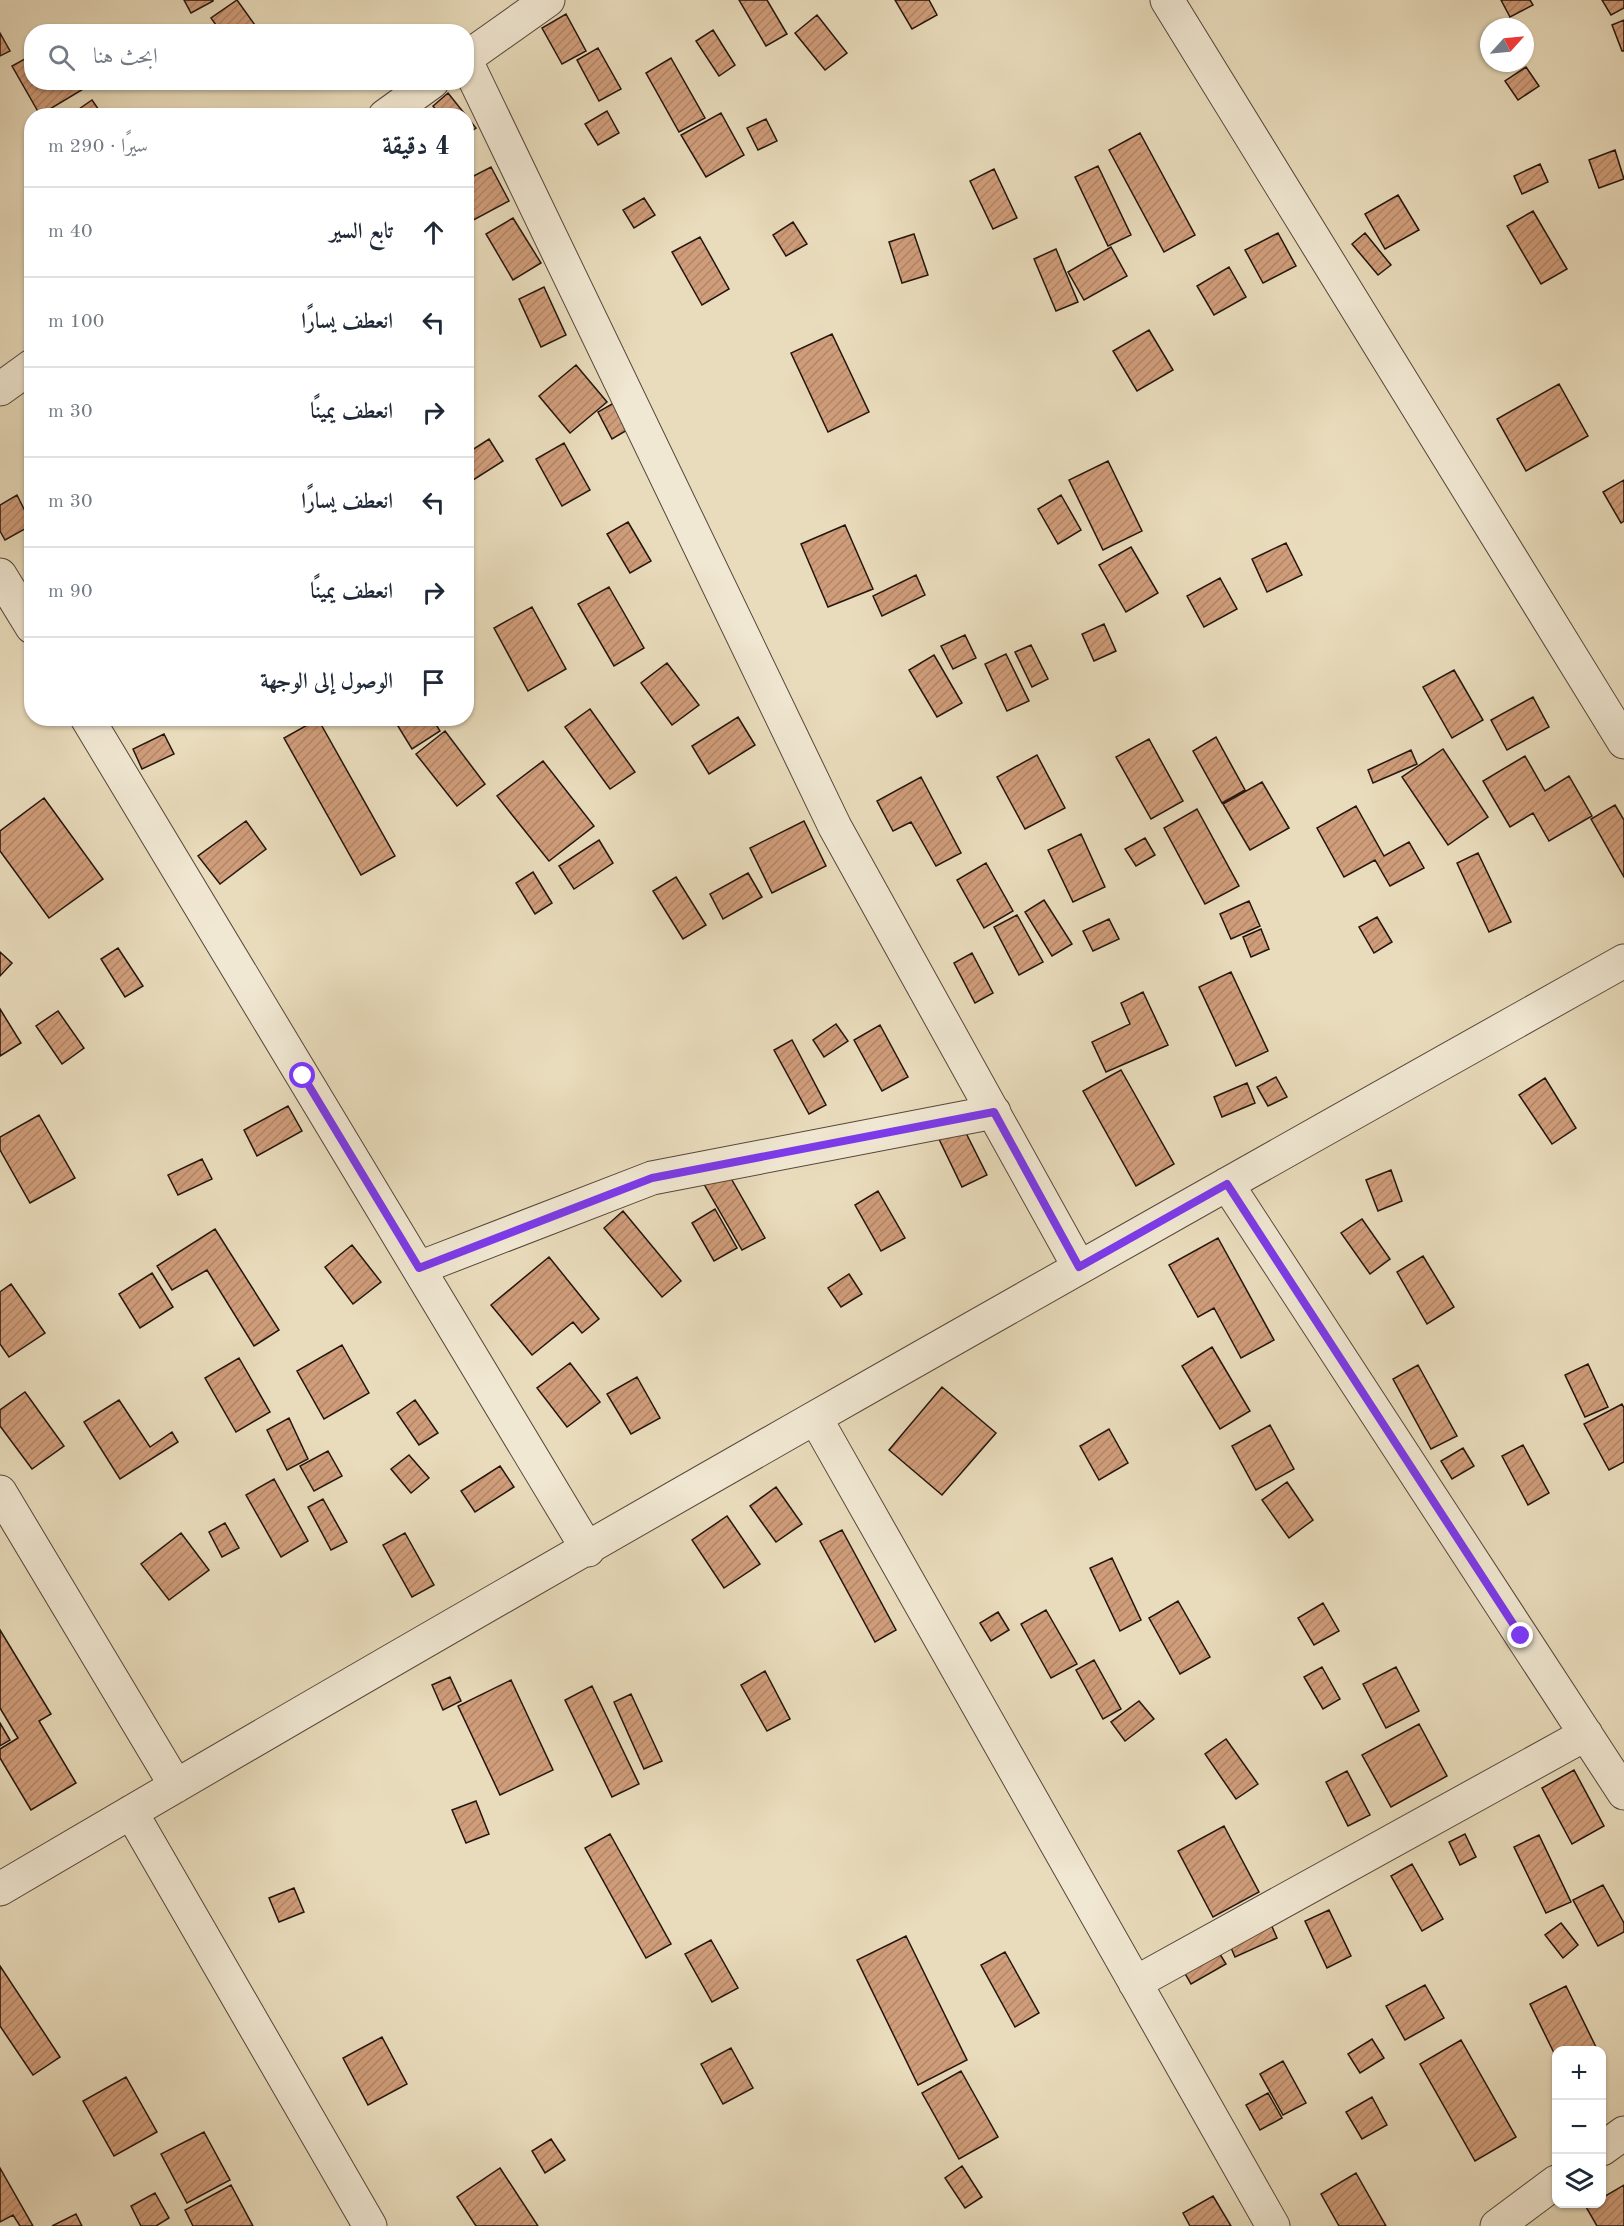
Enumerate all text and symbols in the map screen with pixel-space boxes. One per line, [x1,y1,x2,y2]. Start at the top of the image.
north arrow [1480,18,1534,72]
search box [24,24,474,90]
icon: search [45,41,78,74]
text: ابحث هنا [93,46,158,68]
text: 4 دقيقة [382,134,450,160]
text: سيرًا · 290 m [48,137,148,157]
icon: ahead [417,216,450,249]
text: تابع السير [329,221,393,243]
text: 40 m [48,222,93,242]
icon: left [417,306,450,339]
text: انعطف يسارًا [301,311,393,333]
text: 100 m [48,312,104,332]
icon: right [417,396,450,429]
text: انعطف يمينًا [310,401,393,423]
text: 30 m [48,402,93,422]
icon: left [417,486,450,519]
text: انعطف يسارًا [301,491,393,513]
text: 30 m [48,492,93,512]
icon: right [417,576,450,609]
text: انعطف يمينًا [310,581,393,603]
text: 90 m [48,582,93,602]
icon: arrive [417,666,450,699]
text: الوصول إلى الوجهة [260,671,393,693]
route start [289,1062,315,1088]
route end [1507,1622,1533,1648]
map controls [1552,2046,1606,2208]
button: + [1552,2046,1606,2100]
button: − [1552,2100,1606,2154]
button: layers [1552,2154,1606,2208]

